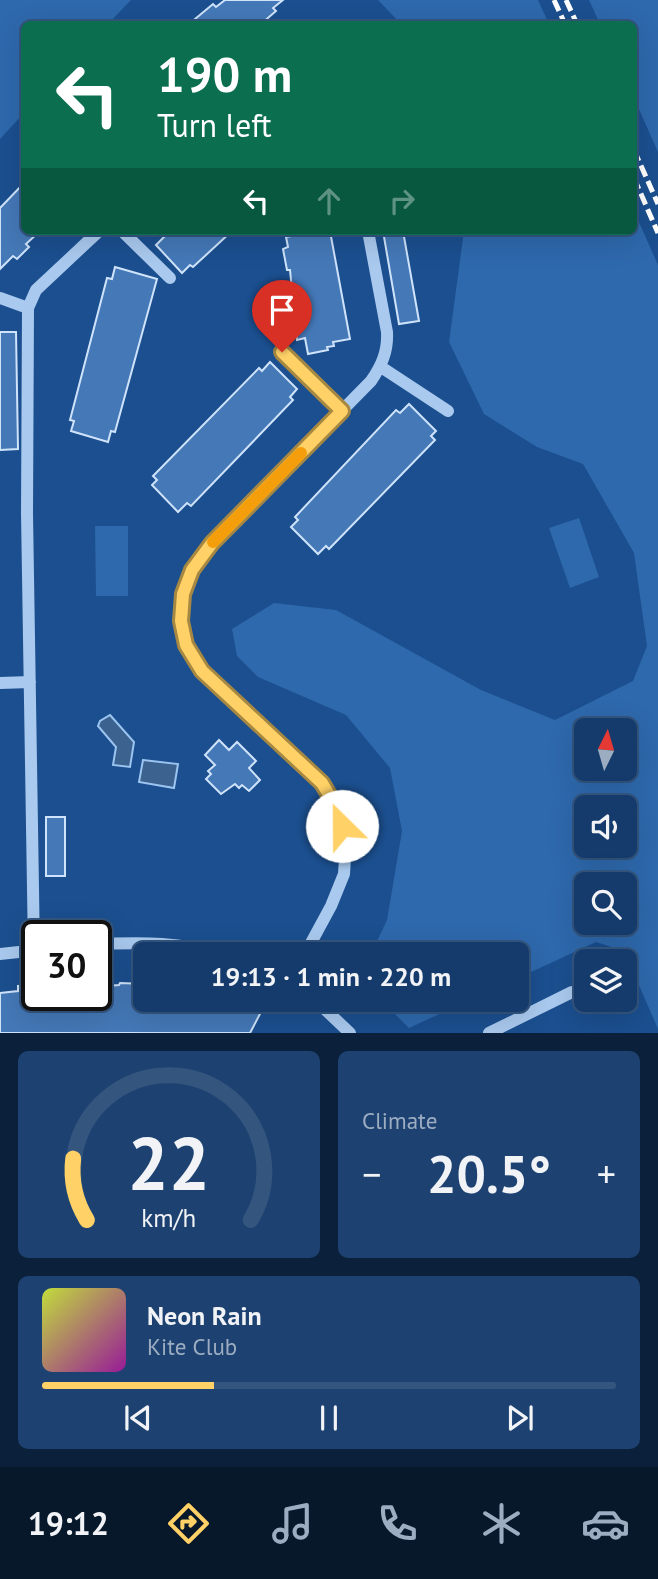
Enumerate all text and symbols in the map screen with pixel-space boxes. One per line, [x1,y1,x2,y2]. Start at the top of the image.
text: 190 m [157,42,292,106]
icon: left [42,49,133,140]
text: Turn left [157,104,272,146]
icon: left [237,182,275,220]
icon: ahead [310,182,348,220]
icon: right [383,182,421,220]
pin [252,280,312,352]
icon: arrive [263,291,301,329]
north arrow [574,718,637,780]
map controls [574,718,637,1012]
position arrow [305,789,379,863]
button: sound [574,795,637,858]
button: search [574,872,637,935]
speed limit sign: 30 [21,920,112,1011]
button: layers [574,949,637,1012]
text: 19:13 · 1 min · 220 m [211,960,451,993]
text: Climate [362,1106,437,1135]
text: 22 [128,1117,210,1211]
text: 20.5° [427,1140,551,1207]
text: − [362,1149,381,1198]
text: + [597,1149,616,1198]
text: km/h [142,1202,196,1234]
text: Neon Rain [147,1299,262,1332]
text: Kite Club [147,1332,237,1361]
icon: previous [119,1399,157,1437]
icon: pause [310,1399,348,1437]
icon: next [501,1399,539,1437]
icon: directions [164,1499,213,1548]
icon: music [268,1499,317,1548]
icon: phone [373,1499,422,1548]
icon: climate [477,1499,526,1548]
icon: car [581,1499,630,1548]
text: 19:12 [28,1502,109,1544]

